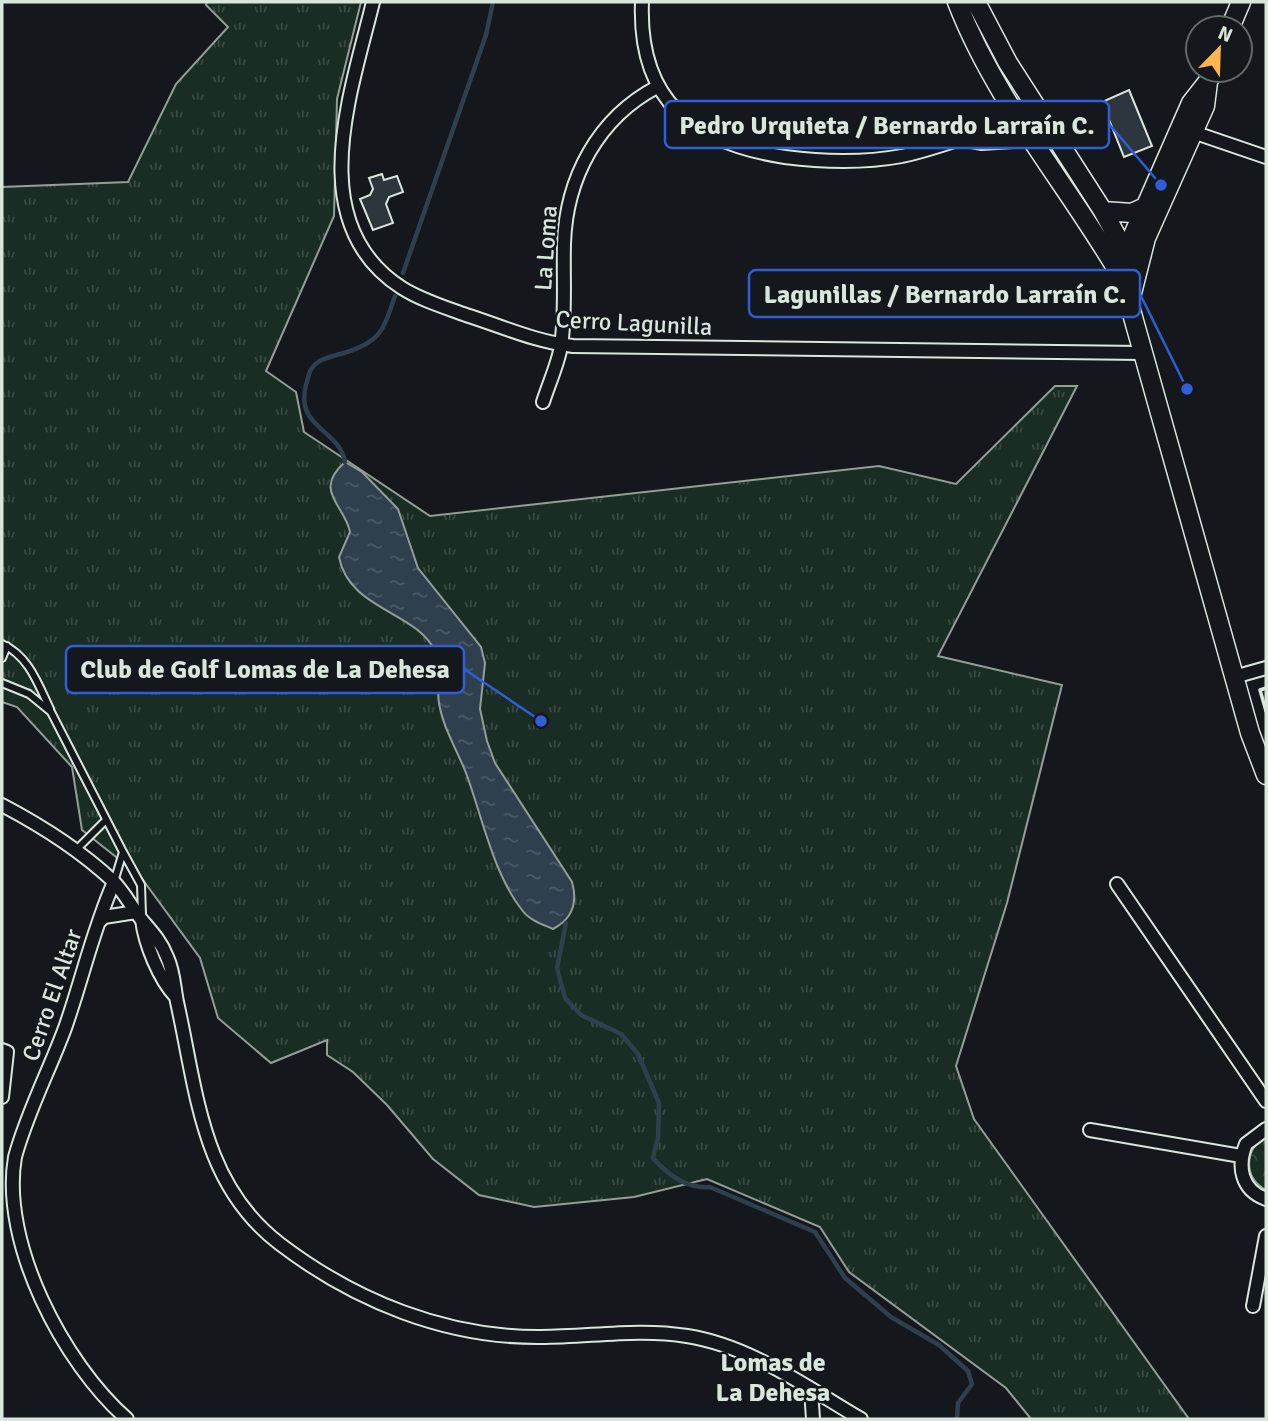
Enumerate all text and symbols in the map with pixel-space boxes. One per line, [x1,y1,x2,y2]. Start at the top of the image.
north arrow [1184,14,1254,84]
text: N [1214,21,1236,48]
callout: Pedro Urquieta / Bernardo Larraín C. [665,101,1109,148]
text: Pedro Urquieta / Bernardo Larraín C. [679,110,1095,142]
street label: La Loma [528,204,564,292]
callout: Lagunillas / Bernardo Larraín C. [749,270,1140,317]
text: Lagunillas / Bernardo Larraín C. [764,279,1126,311]
street label: Cerro Lagunilla [555,304,713,342]
callout: Club de Golf Lomas de La Dehesa [66,646,464,693]
text: Club de Golf Lomas de La Dehesa [80,654,450,686]
street label: Cerro El Altar [15,925,89,1065]
district label: Lomas de La Dehesa [716,1347,830,1409]

